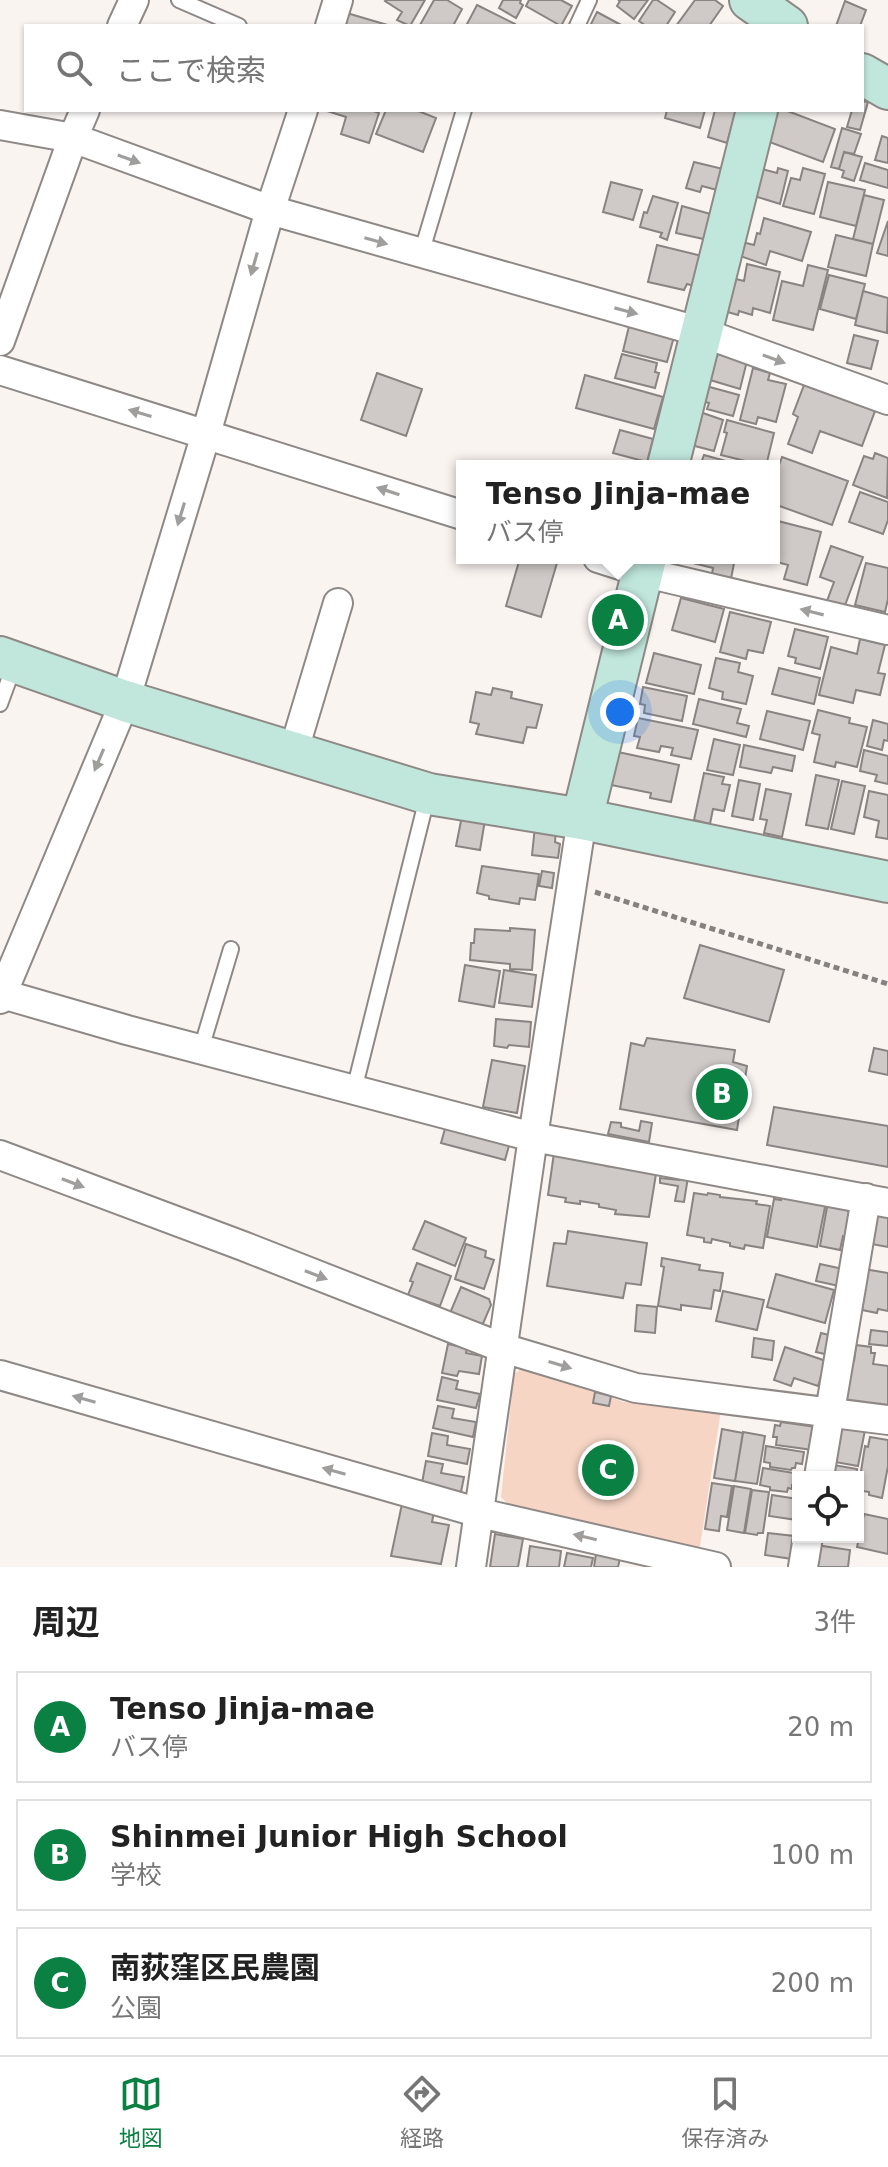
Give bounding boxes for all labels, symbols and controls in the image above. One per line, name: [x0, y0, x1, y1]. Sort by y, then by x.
search box: [24, 24, 864, 112]
icon: search: [52, 46, 96, 90]
text: ここで検索: [116, 53, 266, 88]
one-way arrow: [117, 153, 141, 166]
one-way arrow: [364, 235, 388, 248]
one-way arrow: [247, 253, 260, 277]
one-way arrow: [615, 305, 639, 318]
one-way arrow: [762, 353, 786, 365]
one-way arrow: [127, 406, 151, 419]
popup: [456, 460, 780, 564]
text: Tenso Jinja-mae: [486, 476, 750, 511]
one-way arrow: [375, 485, 399, 497]
one-way arrow: [174, 502, 187, 526]
text: バス停: [486, 517, 564, 547]
pin: A: [592, 590, 644, 650]
one-way arrow: [800, 605, 825, 618]
your location: [600, 692, 640, 732]
one-way arrow: [93, 749, 106, 772]
pin: B: [696, 1064, 748, 1124]
one-way arrow: [61, 1177, 85, 1190]
one-way arrow: [304, 1269, 328, 1282]
one-way arrow: [548, 1359, 572, 1372]
one-way arrow: [71, 1392, 95, 1405]
pin: C: [582, 1440, 634, 1500]
one-way arrow: [321, 1464, 345, 1477]
map controls: [792, 1471, 864, 1543]
button: locate: [792, 1471, 864, 1543]
one-way arrow: [572, 1531, 597, 1543]
text: 周辺: [32, 1602, 100, 1642]
text: 3件: [813, 1607, 856, 1637]
text: Tenso Jinja-mae: [110, 1691, 375, 1726]
text: A: [50, 1712, 70, 1742]
text: 20 m: [787, 1712, 854, 1742]
text: バス停: [110, 1732, 188, 1762]
text: Shinmei Junior High School: [110, 1819, 568, 1854]
text: B: [50, 1840, 70, 1870]
text: 100 m: [771, 1840, 854, 1870]
text: 学校: [110, 1860, 162, 1890]
text: 南荻窪区民農園: [110, 1950, 320, 1985]
text: C: [50, 1968, 70, 1998]
text: 200 m: [771, 1968, 854, 1998]
text: 公園: [110, 1993, 162, 2023]
tab: 地図: [119, 2072, 163, 2152]
tab: 経路: [400, 2072, 444, 2152]
tab: 保存済み: [681, 2072, 769, 2152]

